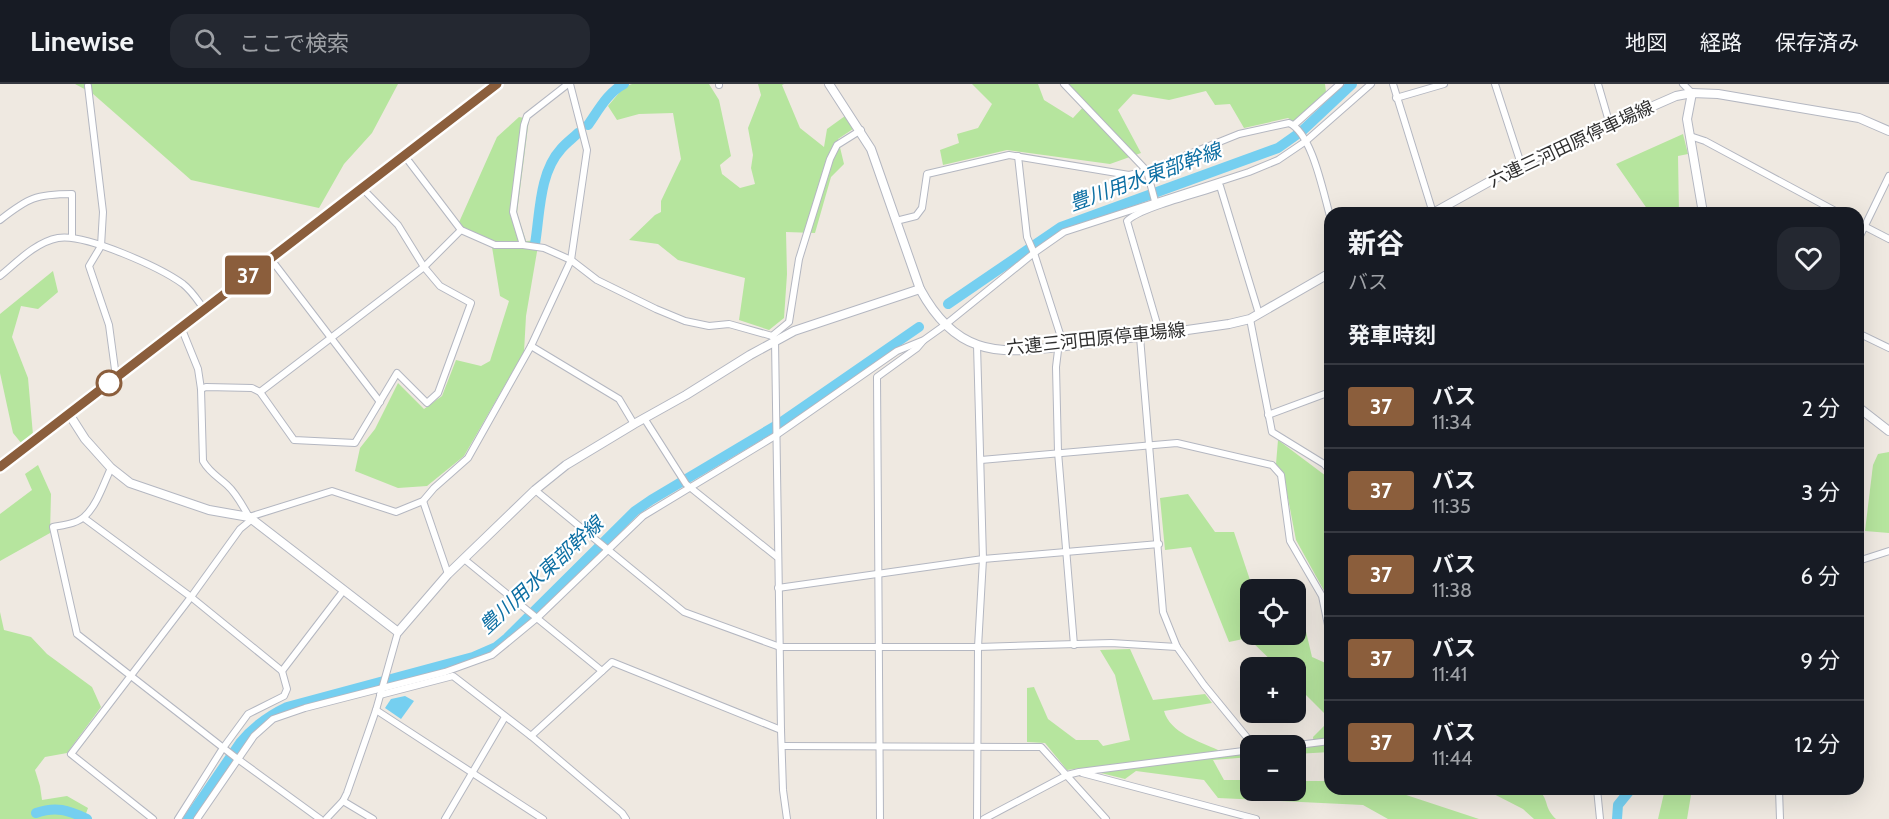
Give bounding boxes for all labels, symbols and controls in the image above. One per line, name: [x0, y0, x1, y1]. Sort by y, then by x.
search box: [170, 14, 590, 68]
text: Linewise: [30, 24, 134, 58]
icon: search: [191, 25, 224, 58]
text: ここで検索: [239, 30, 349, 57]
text: 地図: [1625, 30, 1667, 55]
text: 経路: [1700, 30, 1742, 55]
text: 保存済み: [1775, 30, 1859, 55]
street label: 六連三河田原停車場線: [1485, 96, 1657, 192]
water label: 豊川用水東部幹線: [1066, 137, 1227, 216]
text: 新谷: [1348, 226, 1404, 260]
button: heart: [1777, 227, 1840, 290]
line badge: 37: [221, 256, 275, 294]
text: 37: [237, 263, 259, 288]
text: バス: [1348, 270, 1388, 294]
street label: 六連三河田原停車場線: [1005, 319, 1187, 359]
text: 発車時刻: [1348, 322, 1436, 349]
unlabelled marker: [96, 370, 122, 396]
text: バス: [1432, 383, 1476, 410]
text: 37: [1370, 394, 1392, 419]
text: 2 分: [1802, 395, 1840, 422]
text: 11:34: [1432, 410, 1472, 434]
text: バス: [1432, 467, 1476, 494]
text: 37: [1370, 478, 1392, 503]
text: 3 分: [1801, 479, 1840, 506]
text: 11:35: [1432, 494, 1471, 518]
water label: 豊川用水東部幹線: [474, 510, 610, 638]
text: バス: [1432, 551, 1476, 578]
text: 37: [1370, 562, 1392, 587]
text: 6 分: [1801, 563, 1840, 590]
text: 11:38: [1432, 578, 1472, 602]
map controls: [1240, 579, 1306, 801]
button: locate: [1240, 579, 1306, 645]
text: バス: [1432, 635, 1476, 662]
text: 37: [1370, 646, 1392, 671]
text: 9 分: [1801, 647, 1840, 674]
button: +: [1240, 657, 1306, 723]
text: 11:41: [1432, 662, 1467, 686]
text: バス: [1432, 719, 1476, 746]
text: 37: [1370, 730, 1392, 755]
text: 12 分: [1794, 731, 1840, 758]
button: −: [1240, 735, 1306, 801]
text: 11:44: [1432, 746, 1472, 770]

